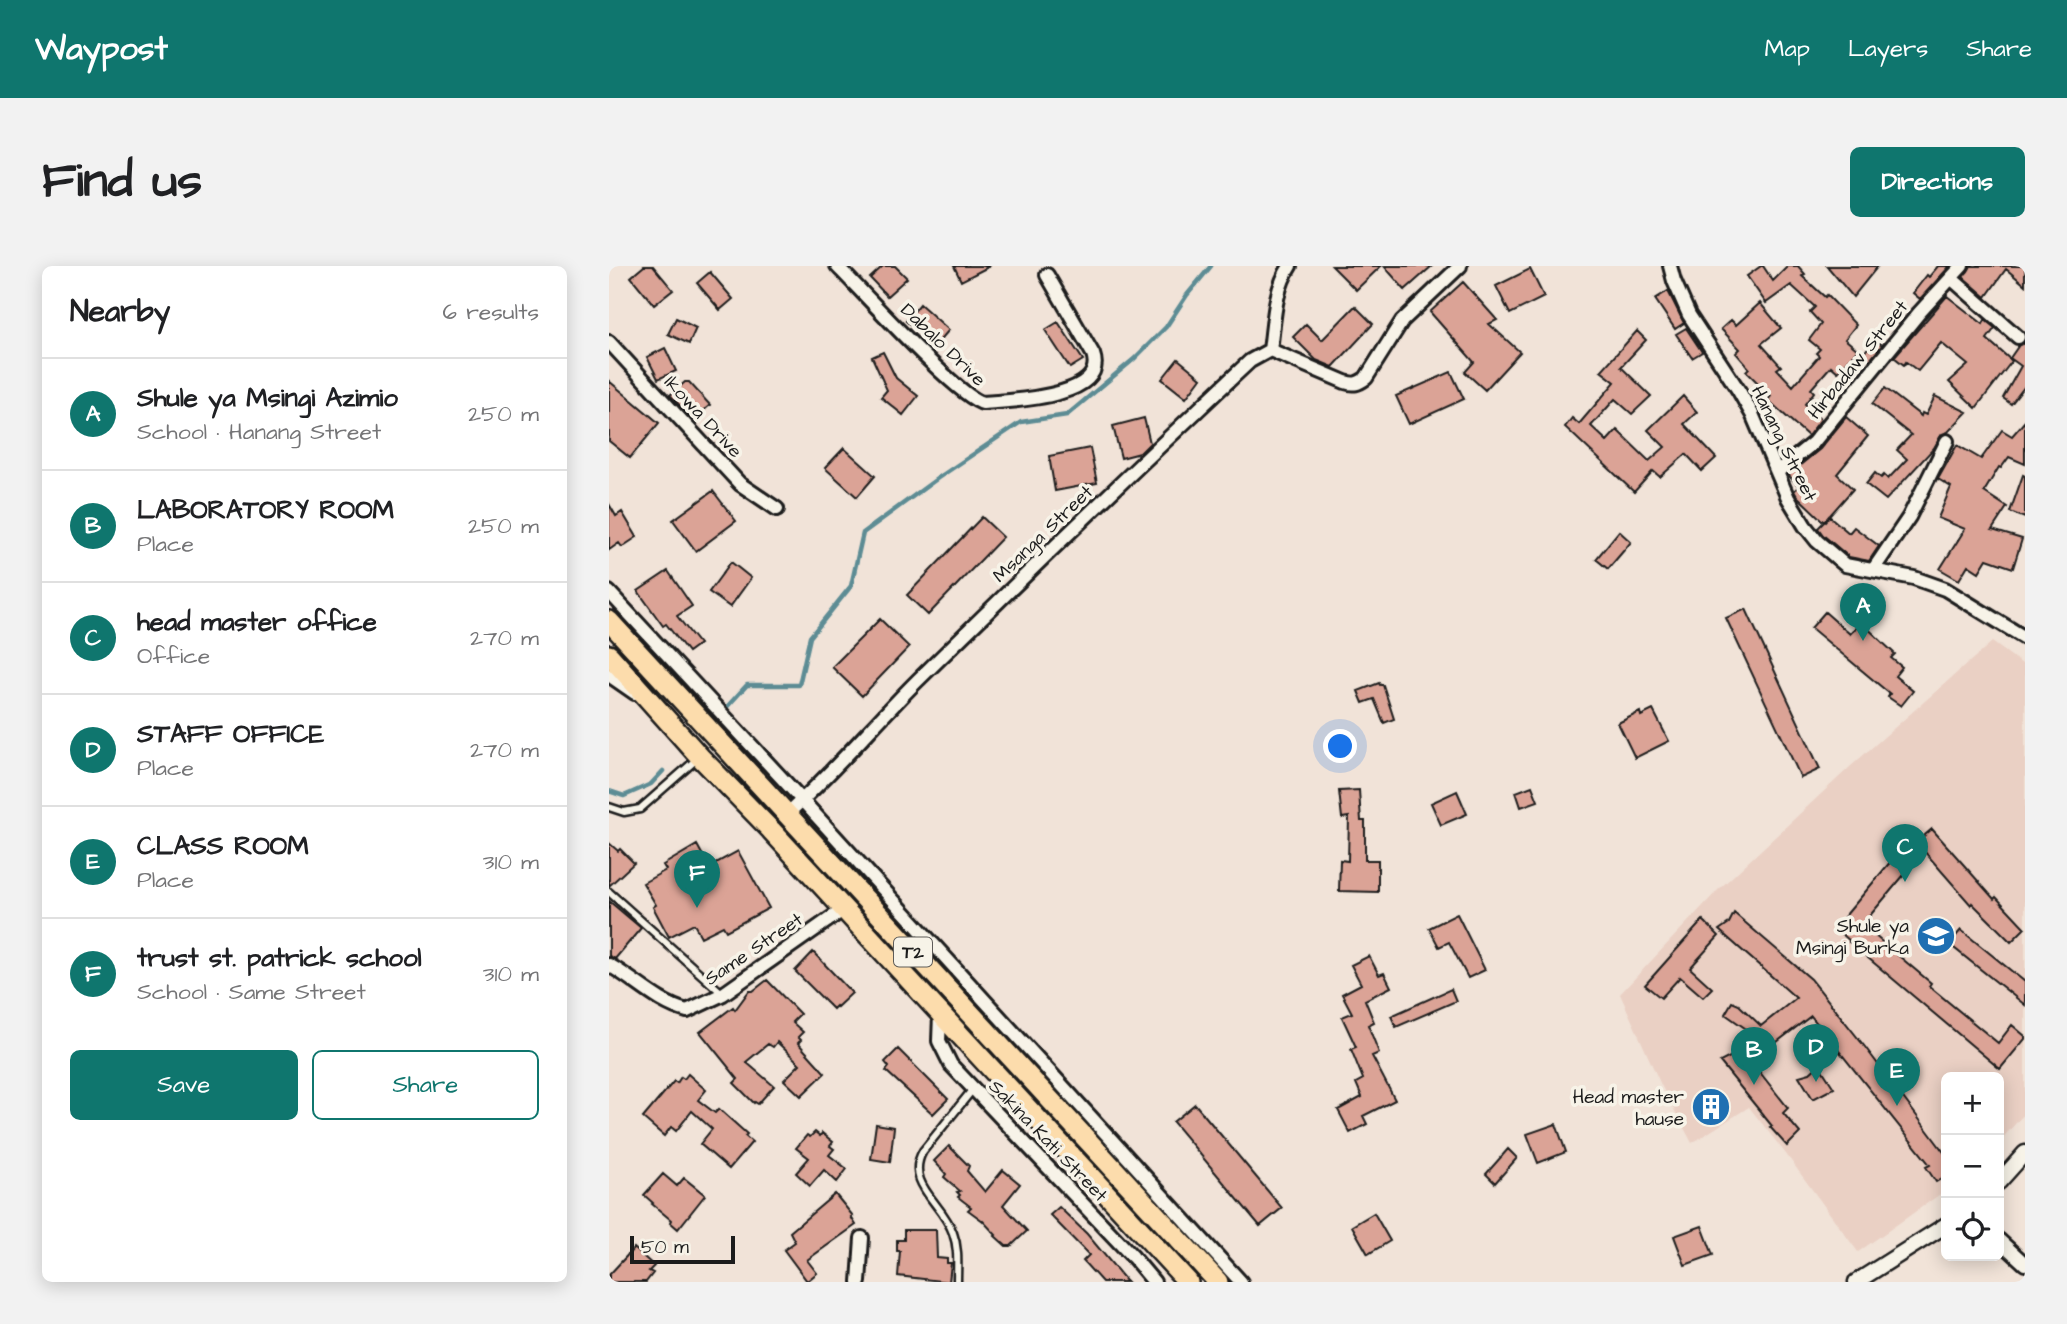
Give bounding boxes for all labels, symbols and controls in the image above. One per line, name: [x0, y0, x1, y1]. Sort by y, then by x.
text: Waypost: [35, 26, 168, 72]
text: Map: [1765, 32, 1810, 66]
text: Layers: [1848, 32, 1928, 66]
text: Share: [1966, 32, 2032, 66]
button: Directions: [1850, 147, 2025, 217]
text: Find us: [42, 148, 202, 216]
text: Nearby: [70, 291, 170, 333]
street label: Hirbadaw Street: [1802, 294, 1915, 425]
text: 6 results: [443, 296, 539, 328]
street label: Dabalo Drive: [894, 297, 992, 393]
street label: Ikowa Drive: [658, 370, 748, 464]
text: Shule ya Msingi Azimio: [137, 380, 398, 416]
street label: Hanang Street: [1743, 381, 1824, 507]
text: A: [86, 398, 100, 430]
text: 250 m: [468, 398, 539, 430]
text: School · Hanang Street: [137, 416, 381, 448]
street label: Msanga Street: [987, 479, 1100, 590]
text: LABORATORY ROOM: [137, 492, 394, 528]
text: B: [85, 510, 101, 542]
text: 250 m: [468, 510, 539, 542]
text: Place: [137, 528, 194, 560]
pin: A: [1840, 583, 1886, 641]
text: head master office: [137, 604, 377, 640]
text: C: [85, 622, 101, 654]
text: 270 m: [470, 622, 539, 654]
text: Office: [137, 640, 210, 672]
text: STAFF OFFICE: [137, 716, 324, 752]
your location: [1323, 729, 1357, 763]
text: D: [86, 734, 100, 766]
text: 270 m: [470, 734, 539, 766]
text: Place: [137, 752, 194, 784]
pin: C: [1882, 824, 1928, 882]
text: CLASS ROOM: [137, 828, 309, 864]
text: E: [86, 846, 100, 878]
text: 310 m: [483, 846, 539, 878]
pin: F: [674, 850, 720, 908]
text: Place: [137, 864, 194, 896]
street label: Same Street: [699, 906, 809, 992]
place label: Shule ya Msingi Burka: [1796, 913, 1909, 963]
school or university icon: Shule ya Msingi Burka: [1915, 915, 1957, 957]
road number: T2: [894, 938, 932, 966]
text: trust st. patrick school: [137, 940, 422, 976]
text: F: [85, 958, 101, 990]
text: 310 m: [483, 958, 539, 990]
text: School · Same Street: [137, 976, 366, 1008]
pin: D: [1793, 1024, 1839, 1082]
pin: B: [1731, 1027, 1777, 1085]
pin: E: [1874, 1048, 1920, 1106]
button: Save: [70, 1050, 298, 1120]
button: Share: [312, 1050, 539, 1120]
map controls: [1941, 1072, 2004, 1261]
button: +: [1941, 1072, 2004, 1135]
street label: Sakina Kati Street: [982, 1074, 1114, 1209]
place label: Head master hause: [1573, 1084, 1685, 1133]
building icon: Head master hause: [1690, 1086, 1732, 1128]
button: −: [1941, 1135, 2004, 1198]
button: locate: [1941, 1198, 2004, 1261]
scale bar: [630, 1233, 735, 1265]
text: 50 m: [641, 1234, 689, 1261]

